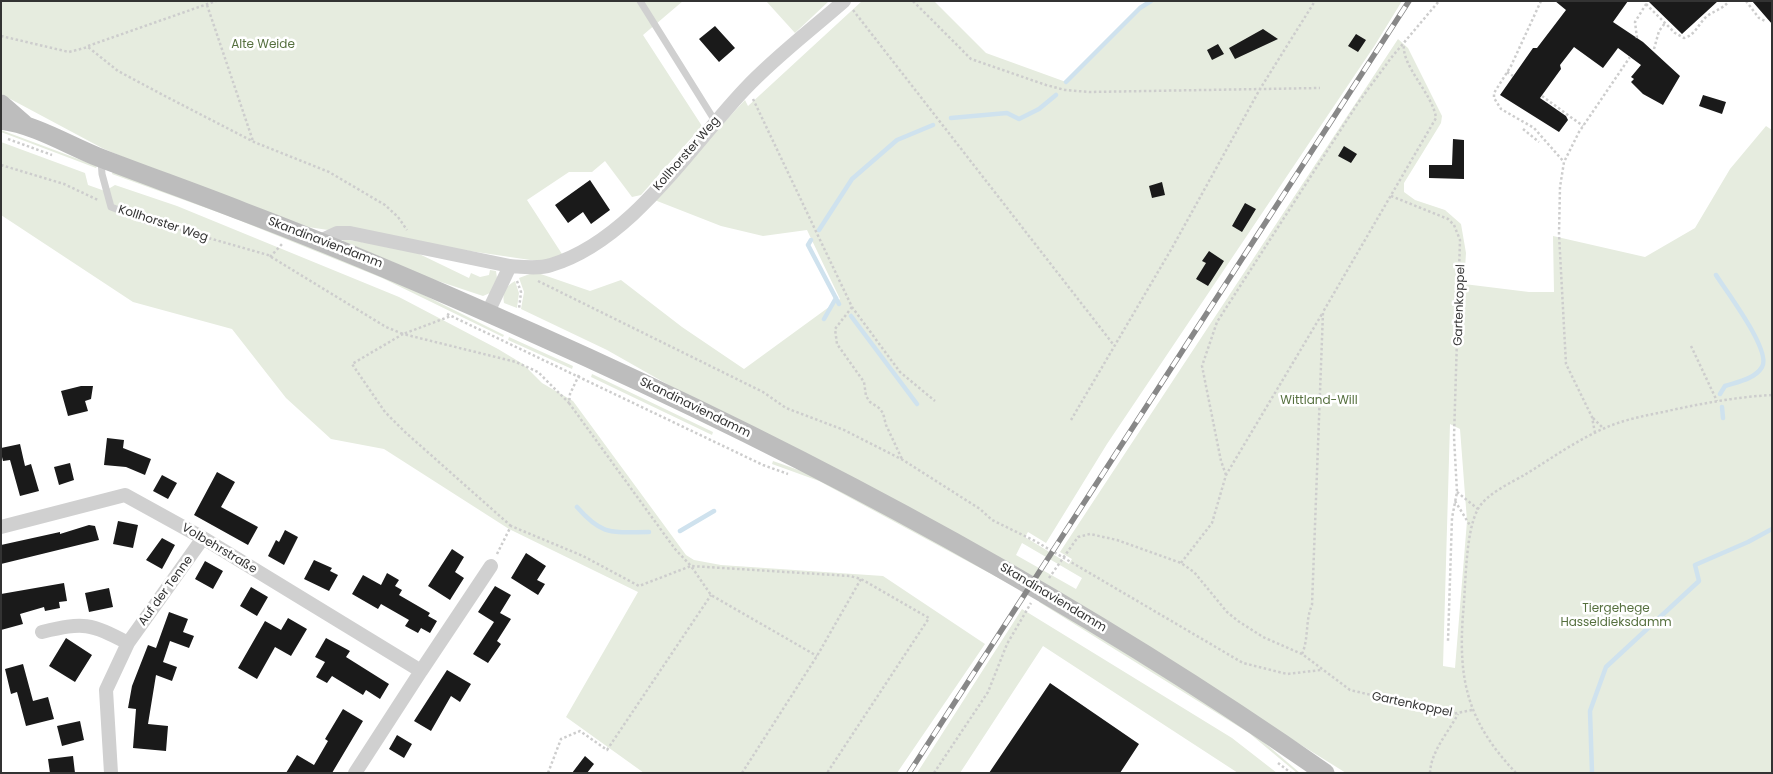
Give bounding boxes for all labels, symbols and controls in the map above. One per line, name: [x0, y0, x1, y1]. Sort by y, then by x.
park label: Alte Weide: [231, 38, 295, 52]
street label: Kollhorster Weg: [651, 114, 723, 194]
street label: Kollhorster Weg: [116, 203, 210, 245]
street label: Skandinaviendamm: [266, 214, 384, 272]
street label: Gartenkoppel: [1451, 264, 1469, 346]
street label: Skandinaviendamm: [637, 375, 753, 441]
park label: Wittland-Will: [1280, 394, 1358, 408]
street label: Volbehrstraße: [179, 521, 259, 577]
street label: Auf der Tenne: [136, 553, 196, 629]
street label: Skandinaviendamm: [997, 561, 1109, 635]
park label: Tiergehege Hasseldieksdamm: [1560, 602, 1672, 630]
street label: Gartenkoppel: [1370, 689, 1454, 721]

